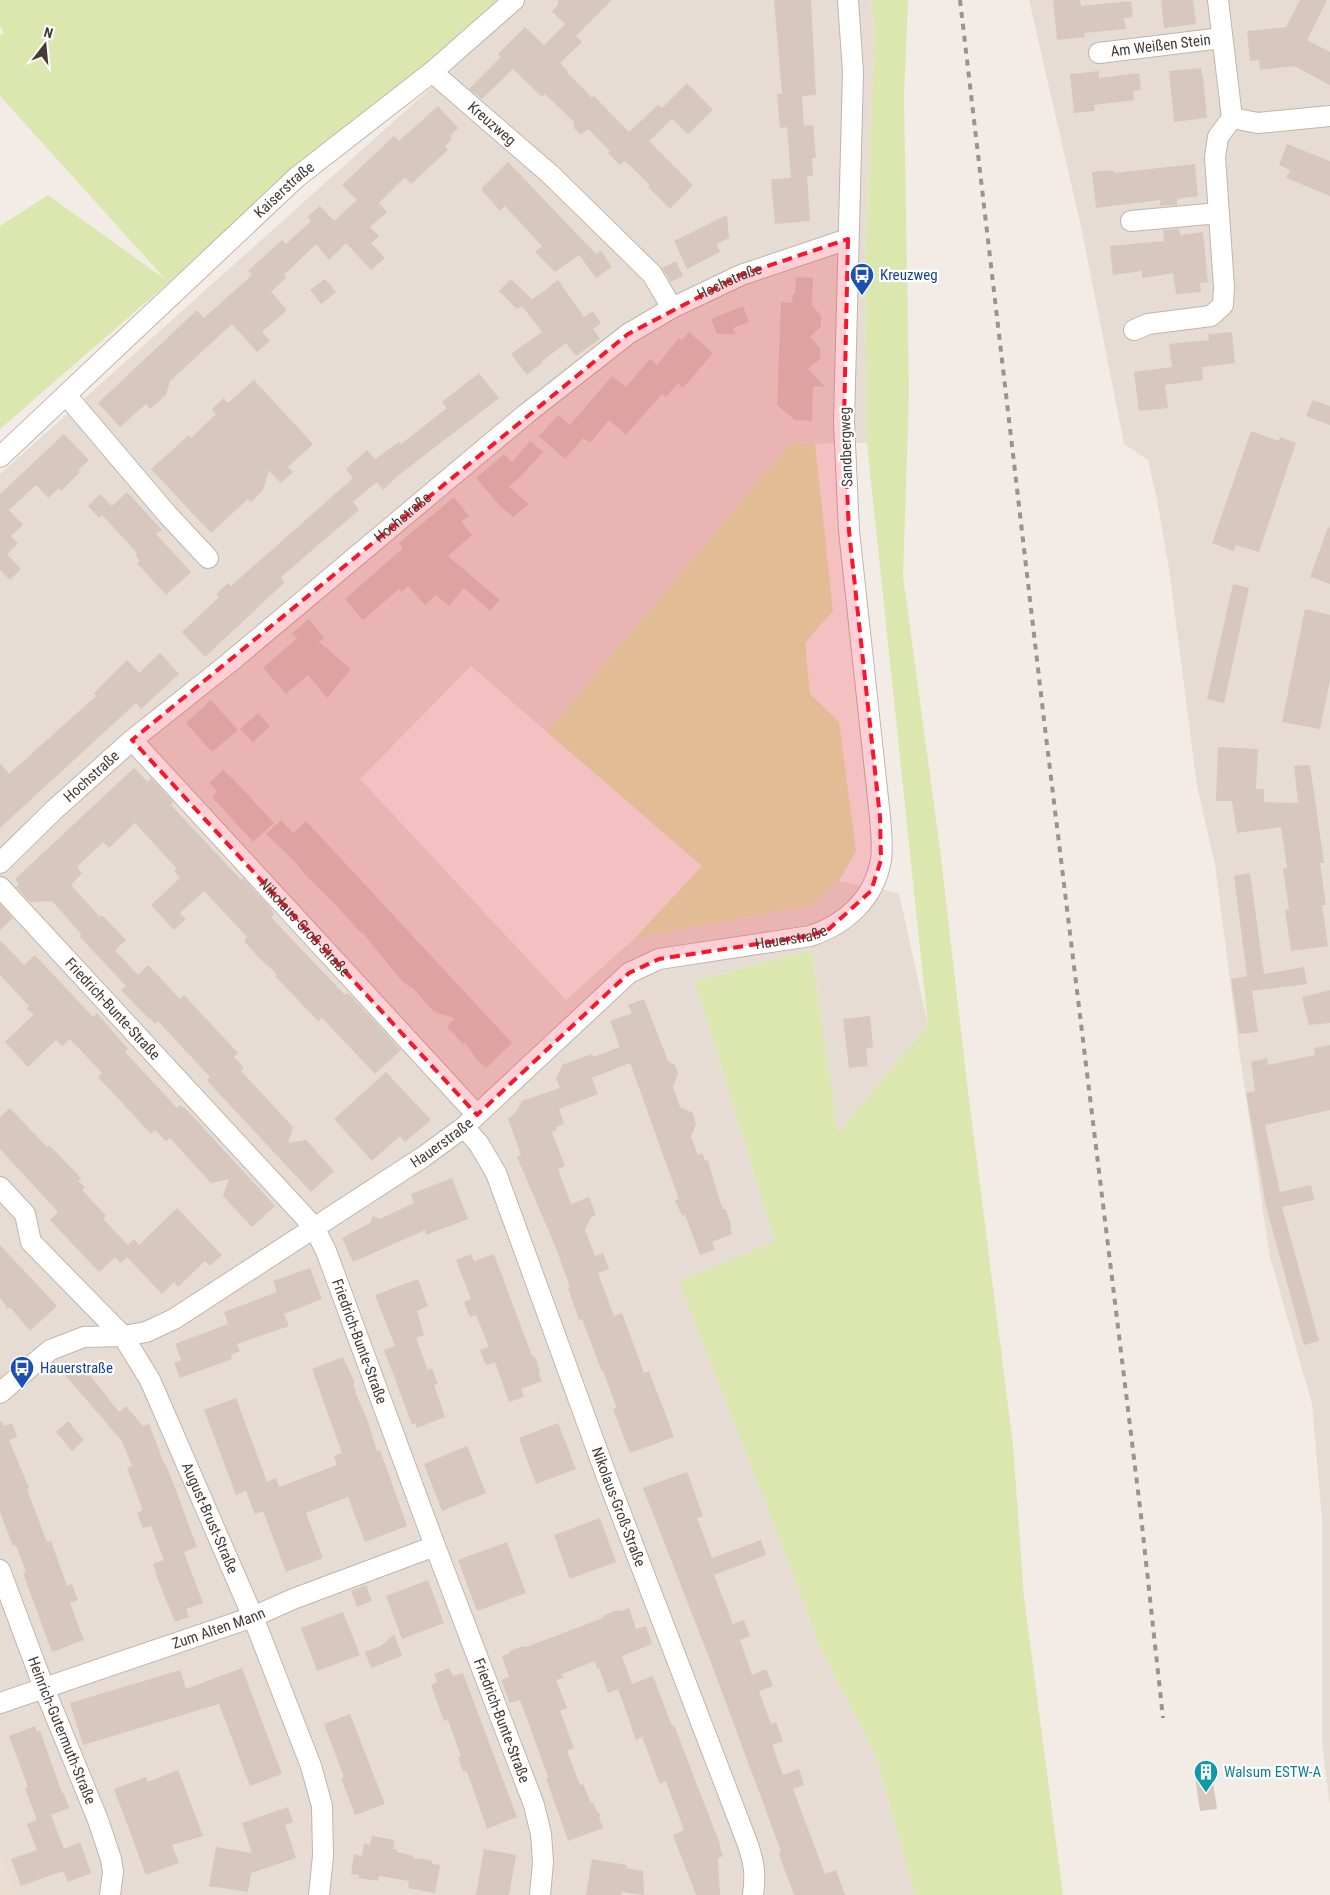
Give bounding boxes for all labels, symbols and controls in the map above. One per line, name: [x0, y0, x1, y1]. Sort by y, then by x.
north arrow: [20, 20, 70, 70]
text: N: [42, 24, 55, 41]
street label: Am Weißen Stein: [1109, 30, 1212, 61]
street label: Kreuzweg: [464, 98, 519, 149]
street label: Kaiserstraße: [250, 158, 318, 222]
street label: Hochstraße: [694, 260, 764, 304]
bus stop icon: Kreuzweg: [849, 262, 875, 296]
place label: Kreuzweg: [880, 266, 938, 284]
street label: Sandbergweg: [836, 407, 856, 487]
street label: Hochstraße: [371, 488, 435, 546]
street label: Hochstraße: [60, 747, 123, 806]
street label: Nikolaus-Groß-Straße: [255, 875, 354, 980]
street label: Hauerstraße: [754, 921, 830, 953]
street label: Friedrich-Bunte-Straße: [61, 954, 164, 1064]
street label: Hauerstraße: [407, 1114, 477, 1172]
street label: Friedrich-Bunte-Straße: [328, 1276, 391, 1406]
bus stop icon: Hauerstraße: [9, 1355, 35, 1389]
place label: Hauerstraße: [40, 1359, 113, 1377]
street label: Nikolaus-Groß-Straße: [588, 1445, 649, 1569]
street label: August-Brust-Straße: [178, 1460, 242, 1576]
street label: Zum Alten Mann: [170, 1604, 268, 1653]
street label: Heinrich-Gutermuth-Straße: [24, 1654, 100, 1807]
street label: Friedrich-Bunte-Straße: [470, 1656, 534, 1785]
building icon: Walsum ESTW-A: [1193, 1759, 1219, 1793]
place label: Walsum ESTW-A: [1224, 1763, 1321, 1781]

